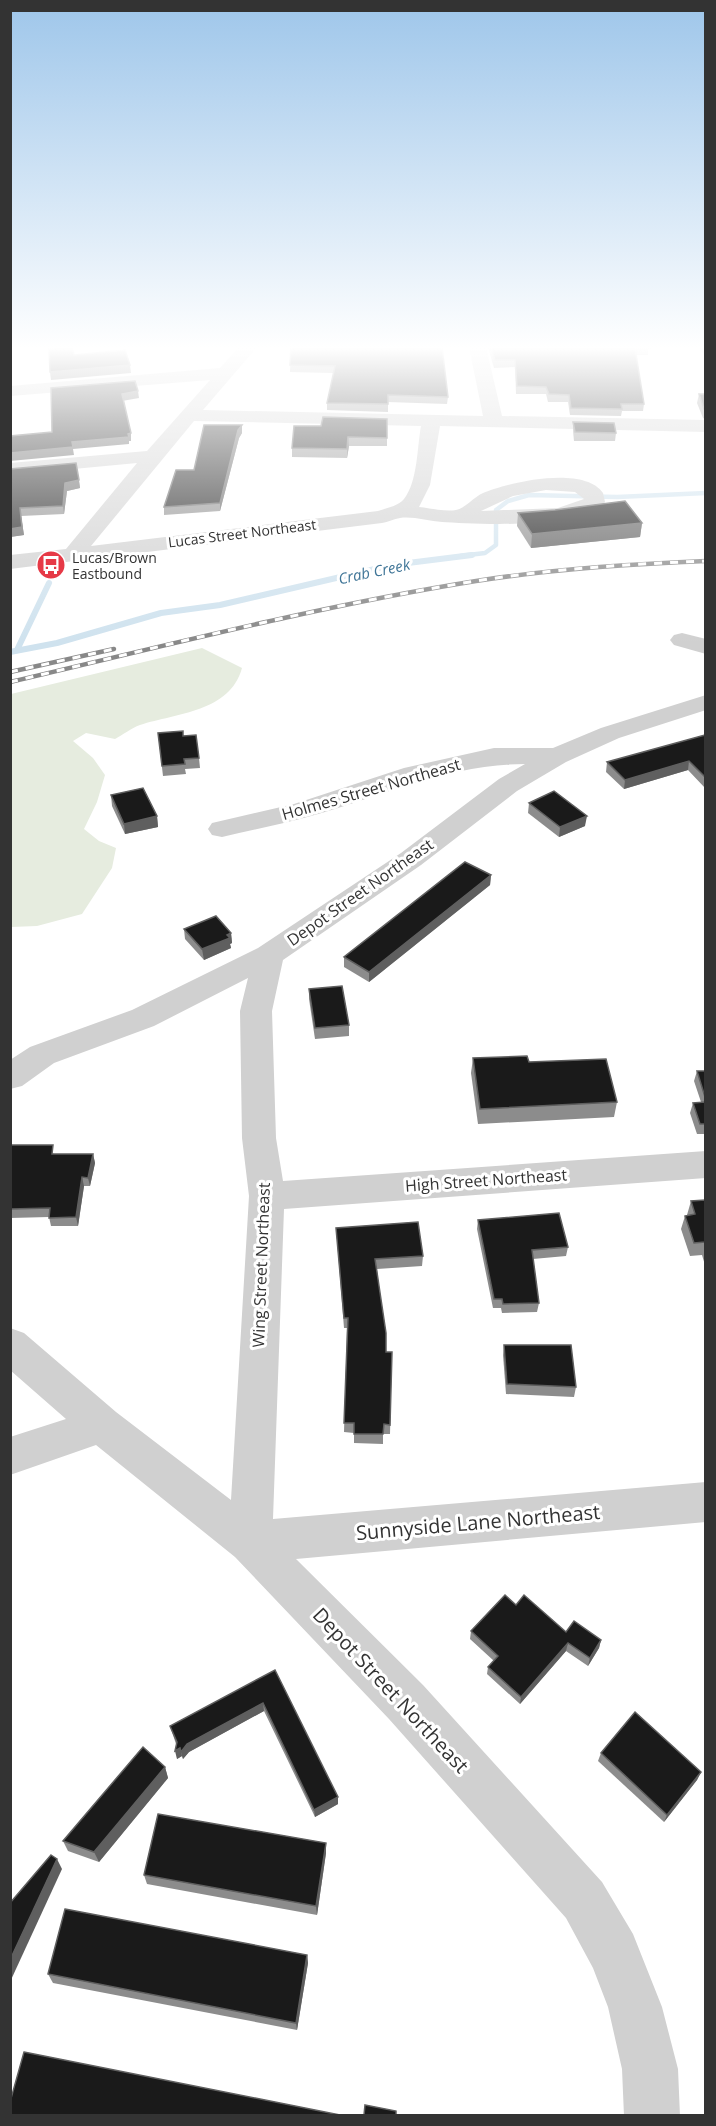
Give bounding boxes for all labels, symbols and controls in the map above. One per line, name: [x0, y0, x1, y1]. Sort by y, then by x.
street label: Lucas Street Northeast: [167, 514, 317, 552]
place label: Lucas/Brown Eastbound: [72, 548, 157, 583]
bus stop icon: Lucas/Brown Eastbound: [35, 549, 67, 581]
water label: Crab Creek: [336, 554, 412, 588]
street label: Holmes Street Northeast: [279, 753, 463, 825]
street label: Depot Street Northeast: [283, 833, 438, 951]
street label: High Street Northeast: [404, 1163, 568, 1197]
street label: Wing Street Northeast: [247, 1182, 275, 1348]
street label: Sunnyside Lane Northeast: [355, 1498, 601, 1546]
street label: Depot Street Northeast: [307, 1601, 475, 1779]

